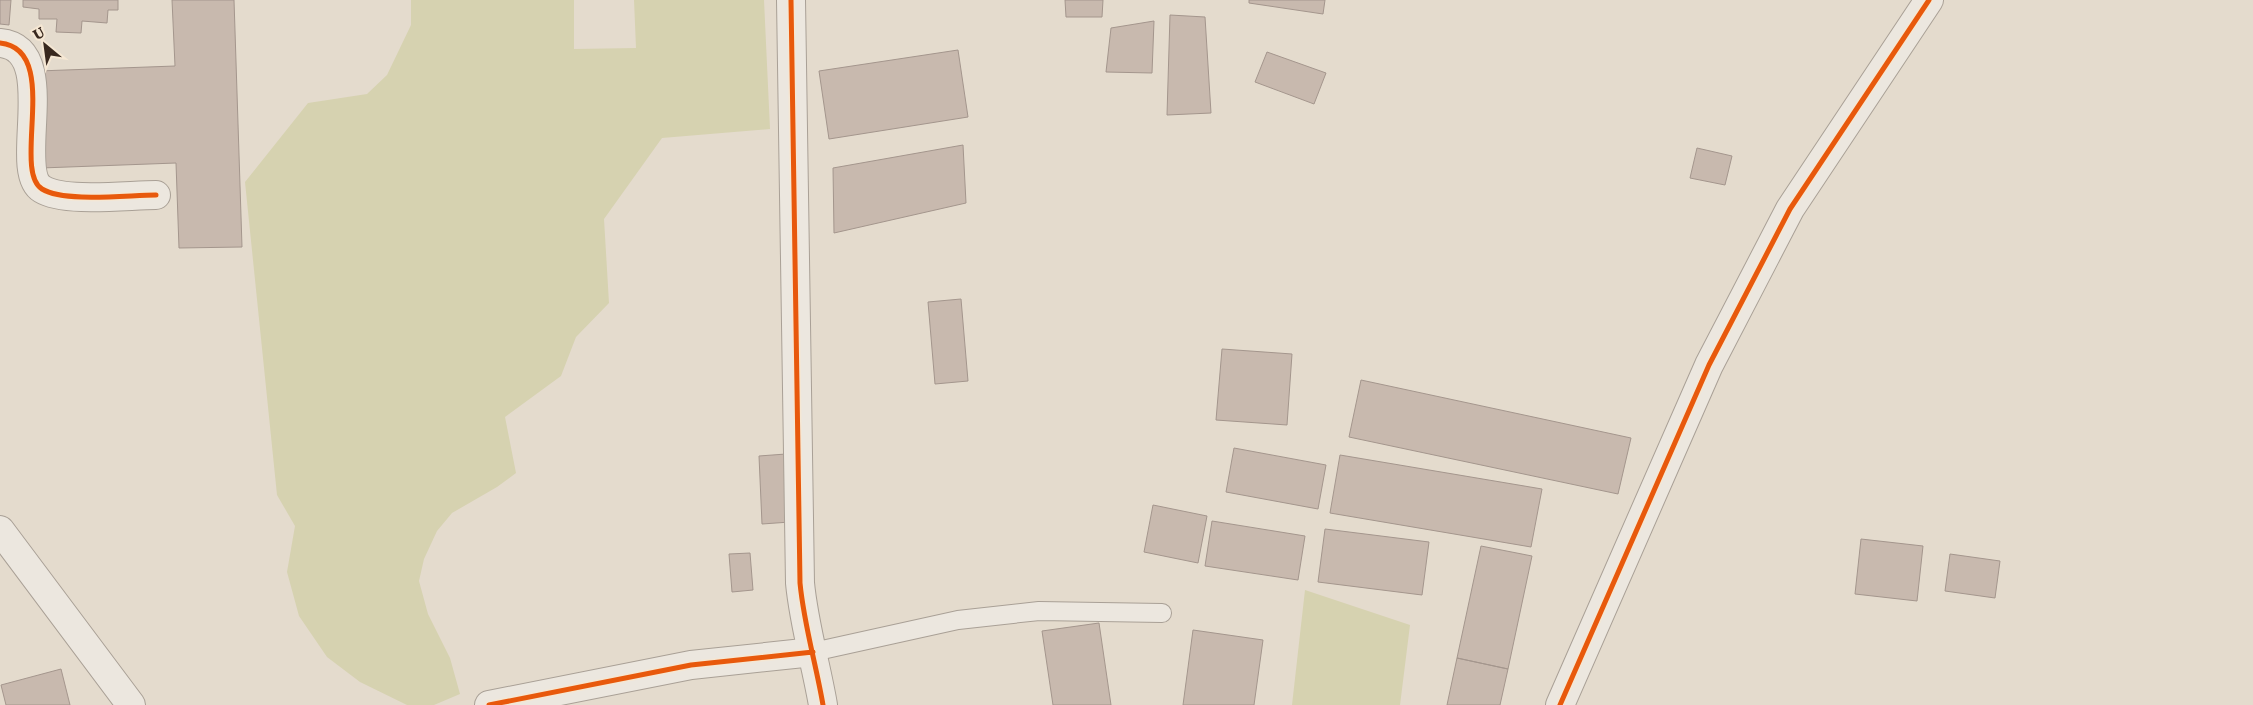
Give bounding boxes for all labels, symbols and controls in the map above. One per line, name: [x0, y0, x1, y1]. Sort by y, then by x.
north arrow: [20, 20, 70, 70]
text: U: [30, 24, 47, 43]

